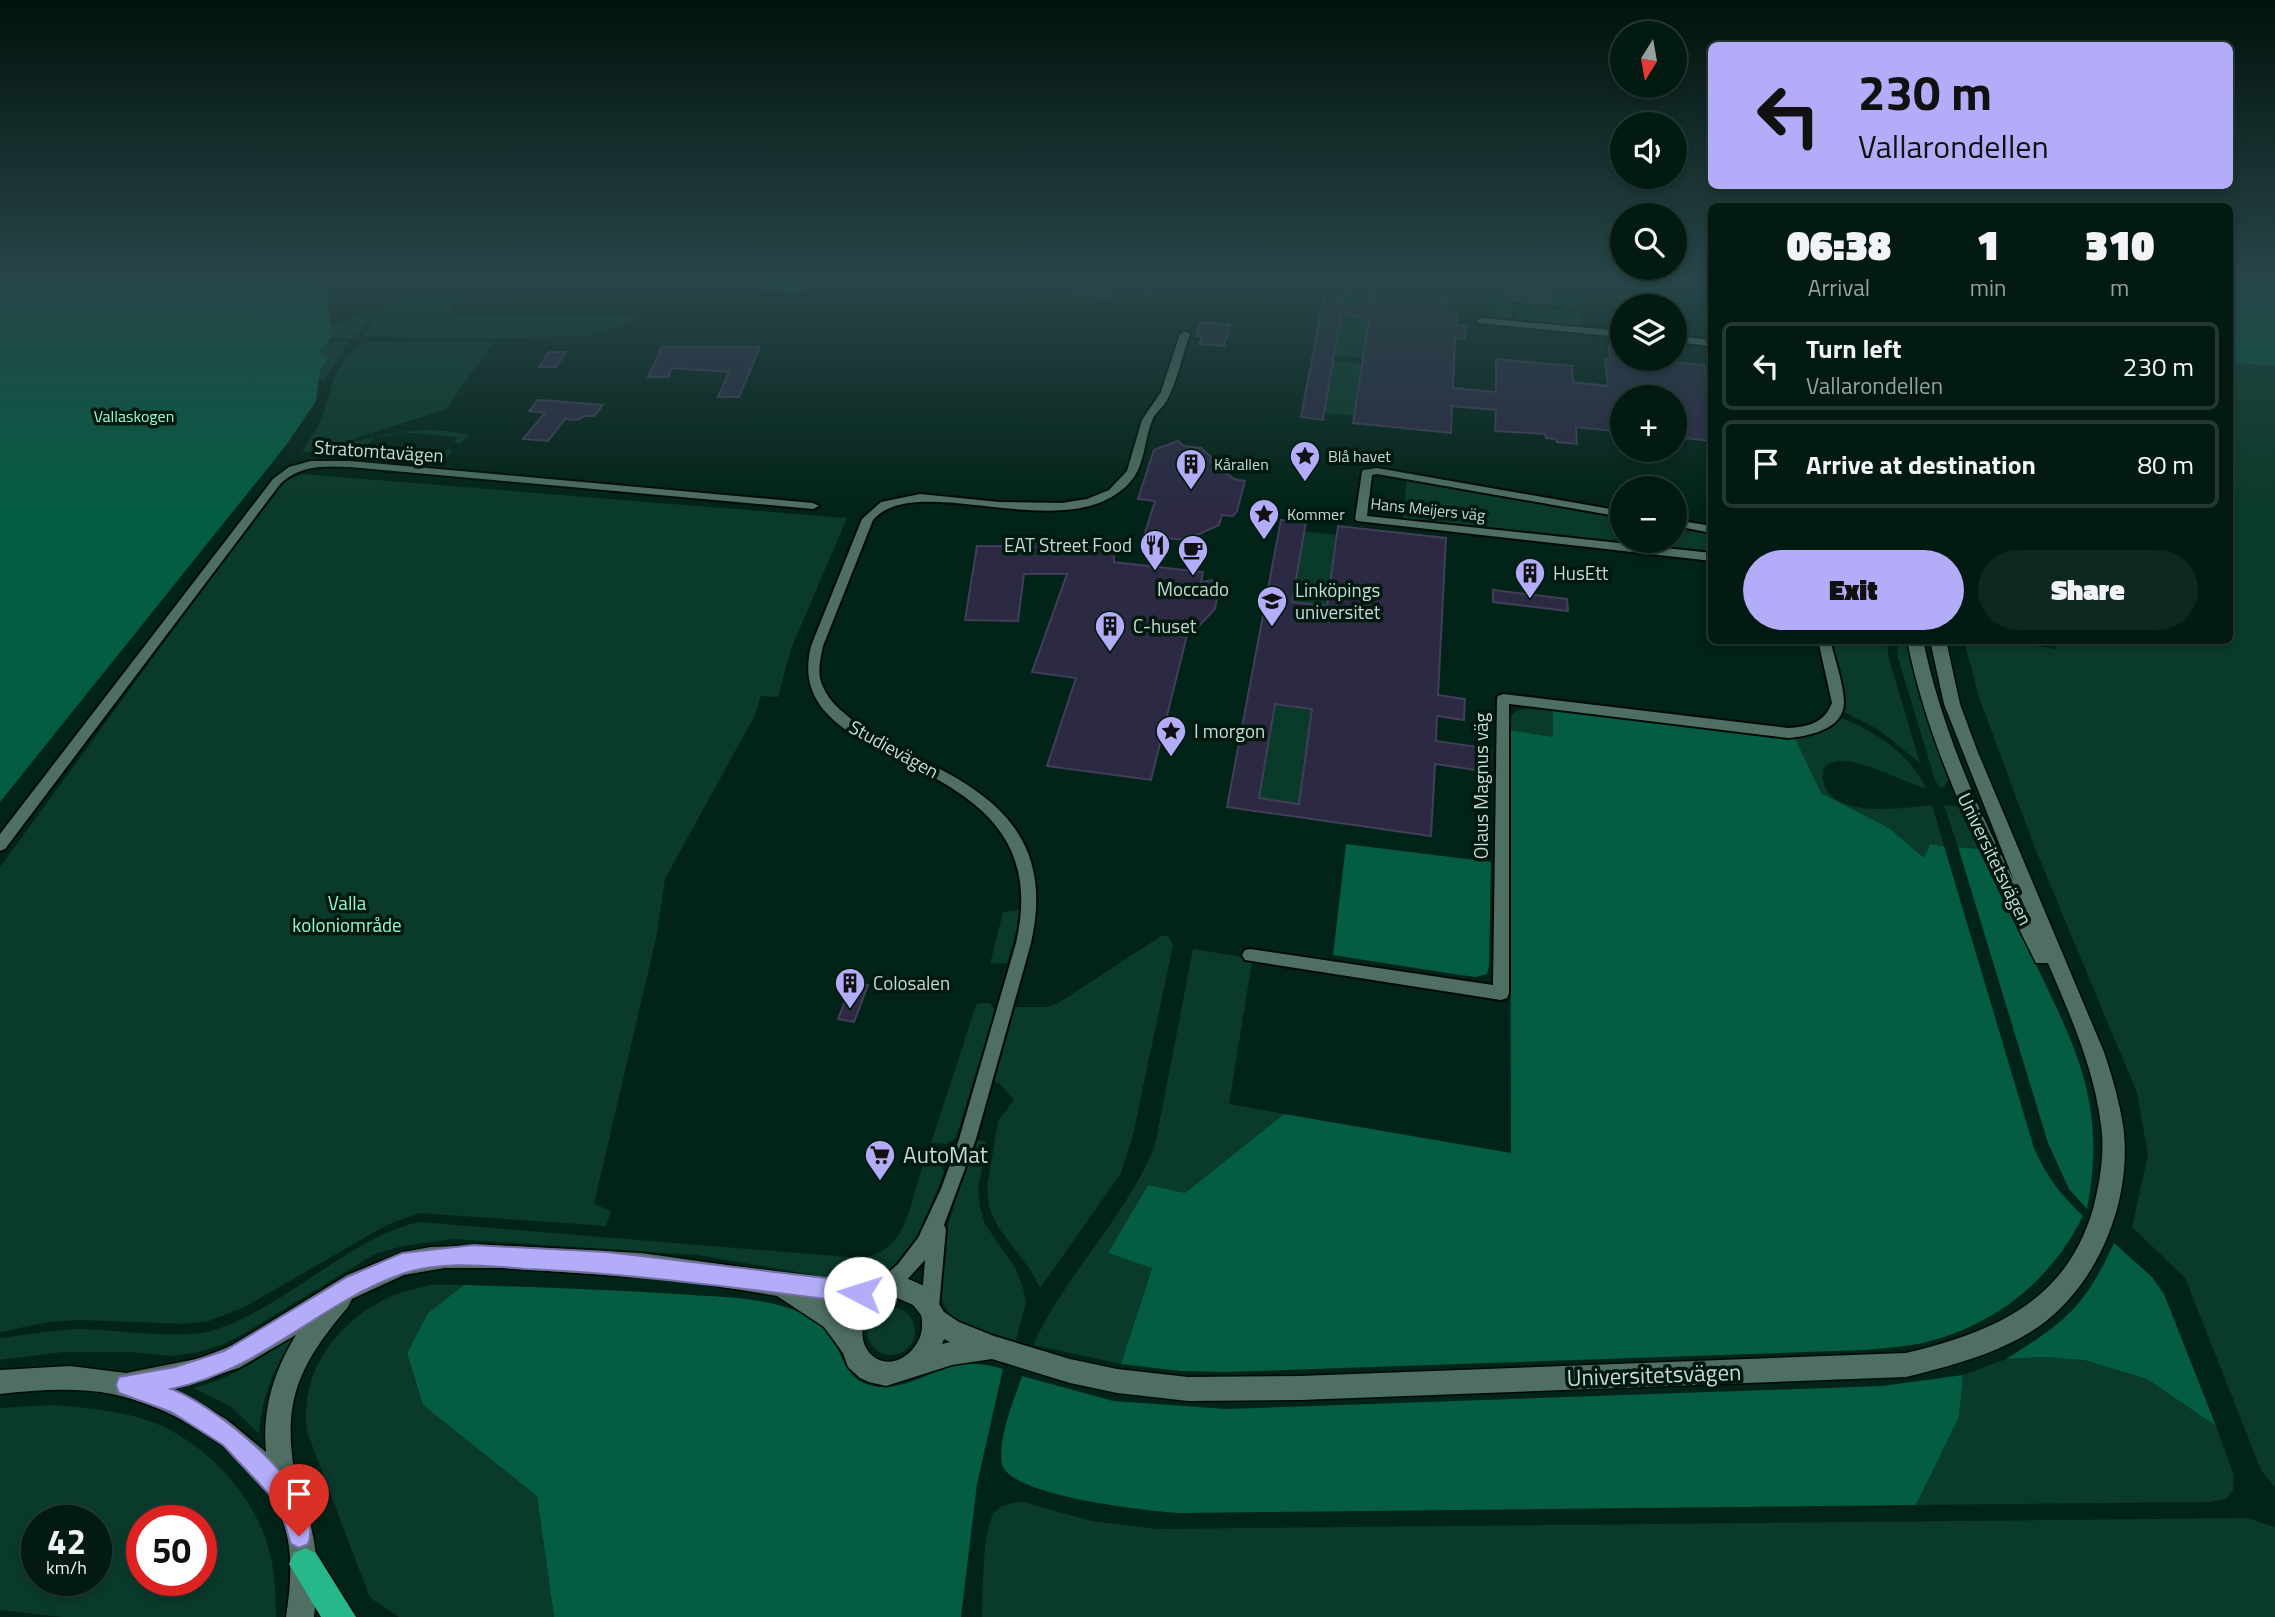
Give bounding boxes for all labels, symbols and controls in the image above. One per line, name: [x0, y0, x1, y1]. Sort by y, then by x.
north arrow: [1610, 21, 1687, 98]
map controls: [1610, 21, 1687, 553]
text: 230 m: [1858, 54, 1992, 129]
icon: left: [1743, 70, 1834, 161]
button: sound: [1610, 112, 1687, 189]
text: Vallarondellen: [1858, 122, 2049, 170]
button: search: [1610, 203, 1687, 280]
text: 06:38: [1787, 212, 1891, 276]
text: 1: [1977, 212, 2000, 276]
text: 310: [2085, 212, 2154, 276]
text: Arrival: [1808, 270, 1870, 305]
text: min: [1970, 270, 2006, 305]
text: m: [2110, 270, 2129, 305]
button: layers: [1610, 294, 1687, 371]
text: Turn left: [1806, 329, 1901, 368]
icon: left: [1747, 347, 1785, 385]
text: 230 m: [2123, 347, 2194, 386]
text: Vallarondellen: [1806, 368, 1943, 403]
button: +: [1610, 385, 1687, 462]
park label: Vallaskogen: [94, 404, 174, 428]
street label: Stratomtavägen: [313, 432, 445, 469]
place icon: Blå havet: [1288, 439, 1322, 483]
place label: Blå havet: [1328, 444, 1391, 468]
icon: arrive: [1747, 445, 1785, 483]
text: Arrive at destination: [1806, 445, 2036, 484]
text: 80 m: [2137, 445, 2194, 484]
building icon: Kårallen: [1174, 447, 1208, 491]
place label: Kårallen: [1214, 452, 1269, 476]
button: −: [1610, 476, 1687, 553]
street label: Hans Meijers väg: [1369, 491, 1487, 527]
place icon: Kommer: [1247, 497, 1281, 541]
place label: Kommer: [1287, 502, 1345, 526]
restaurant icon: EAT Street Food: [1138, 528, 1172, 572]
place label: EAT Street Food: [1004, 530, 1132, 559]
cafe icon: Moccado: [1176, 533, 1210, 577]
button: Exit: [1743, 550, 1964, 630]
button: Share: [1978, 550, 2198, 630]
building icon: HusEtt: [1513, 556, 1547, 600]
place label: HusEtt: [1553, 558, 1609, 587]
place label: Moccado: [1157, 574, 1229, 603]
place label: Linköpings universitet: [1295, 575, 1381, 626]
school or university icon: Linköpings universitet: [1255, 584, 1289, 628]
building icon: C-huset: [1093, 609, 1127, 653]
place label: C-huset: [1133, 611, 1197, 640]
street label: Studievägen: [844, 712, 944, 785]
street label: Olaus Magnus väg: [1466, 713, 1495, 859]
place icon: I morgon: [1154, 714, 1188, 758]
place label: I morgon: [1194, 716, 1265, 745]
street label: Universitetsvägen: [1951, 788, 2040, 930]
park label: Valla koloniområde: [292, 888, 402, 939]
building icon: Colosalen: [833, 966, 867, 1010]
place label: Colosalen: [873, 968, 950, 997]
place label: AutoMat: [903, 1137, 988, 1172]
supermarket icon: AutoMat: [863, 1138, 897, 1182]
position arrow: [823, 1256, 897, 1330]
street label: Universitetsvägen: [1566, 1354, 1742, 1395]
pin: [269, 1464, 329, 1536]
icon: arrive: [280, 1475, 318, 1513]
speed limit sign: 50: [126, 1505, 217, 1596]
text: 42: [47, 1514, 86, 1568]
text: km/h: [46, 1554, 87, 1581]

